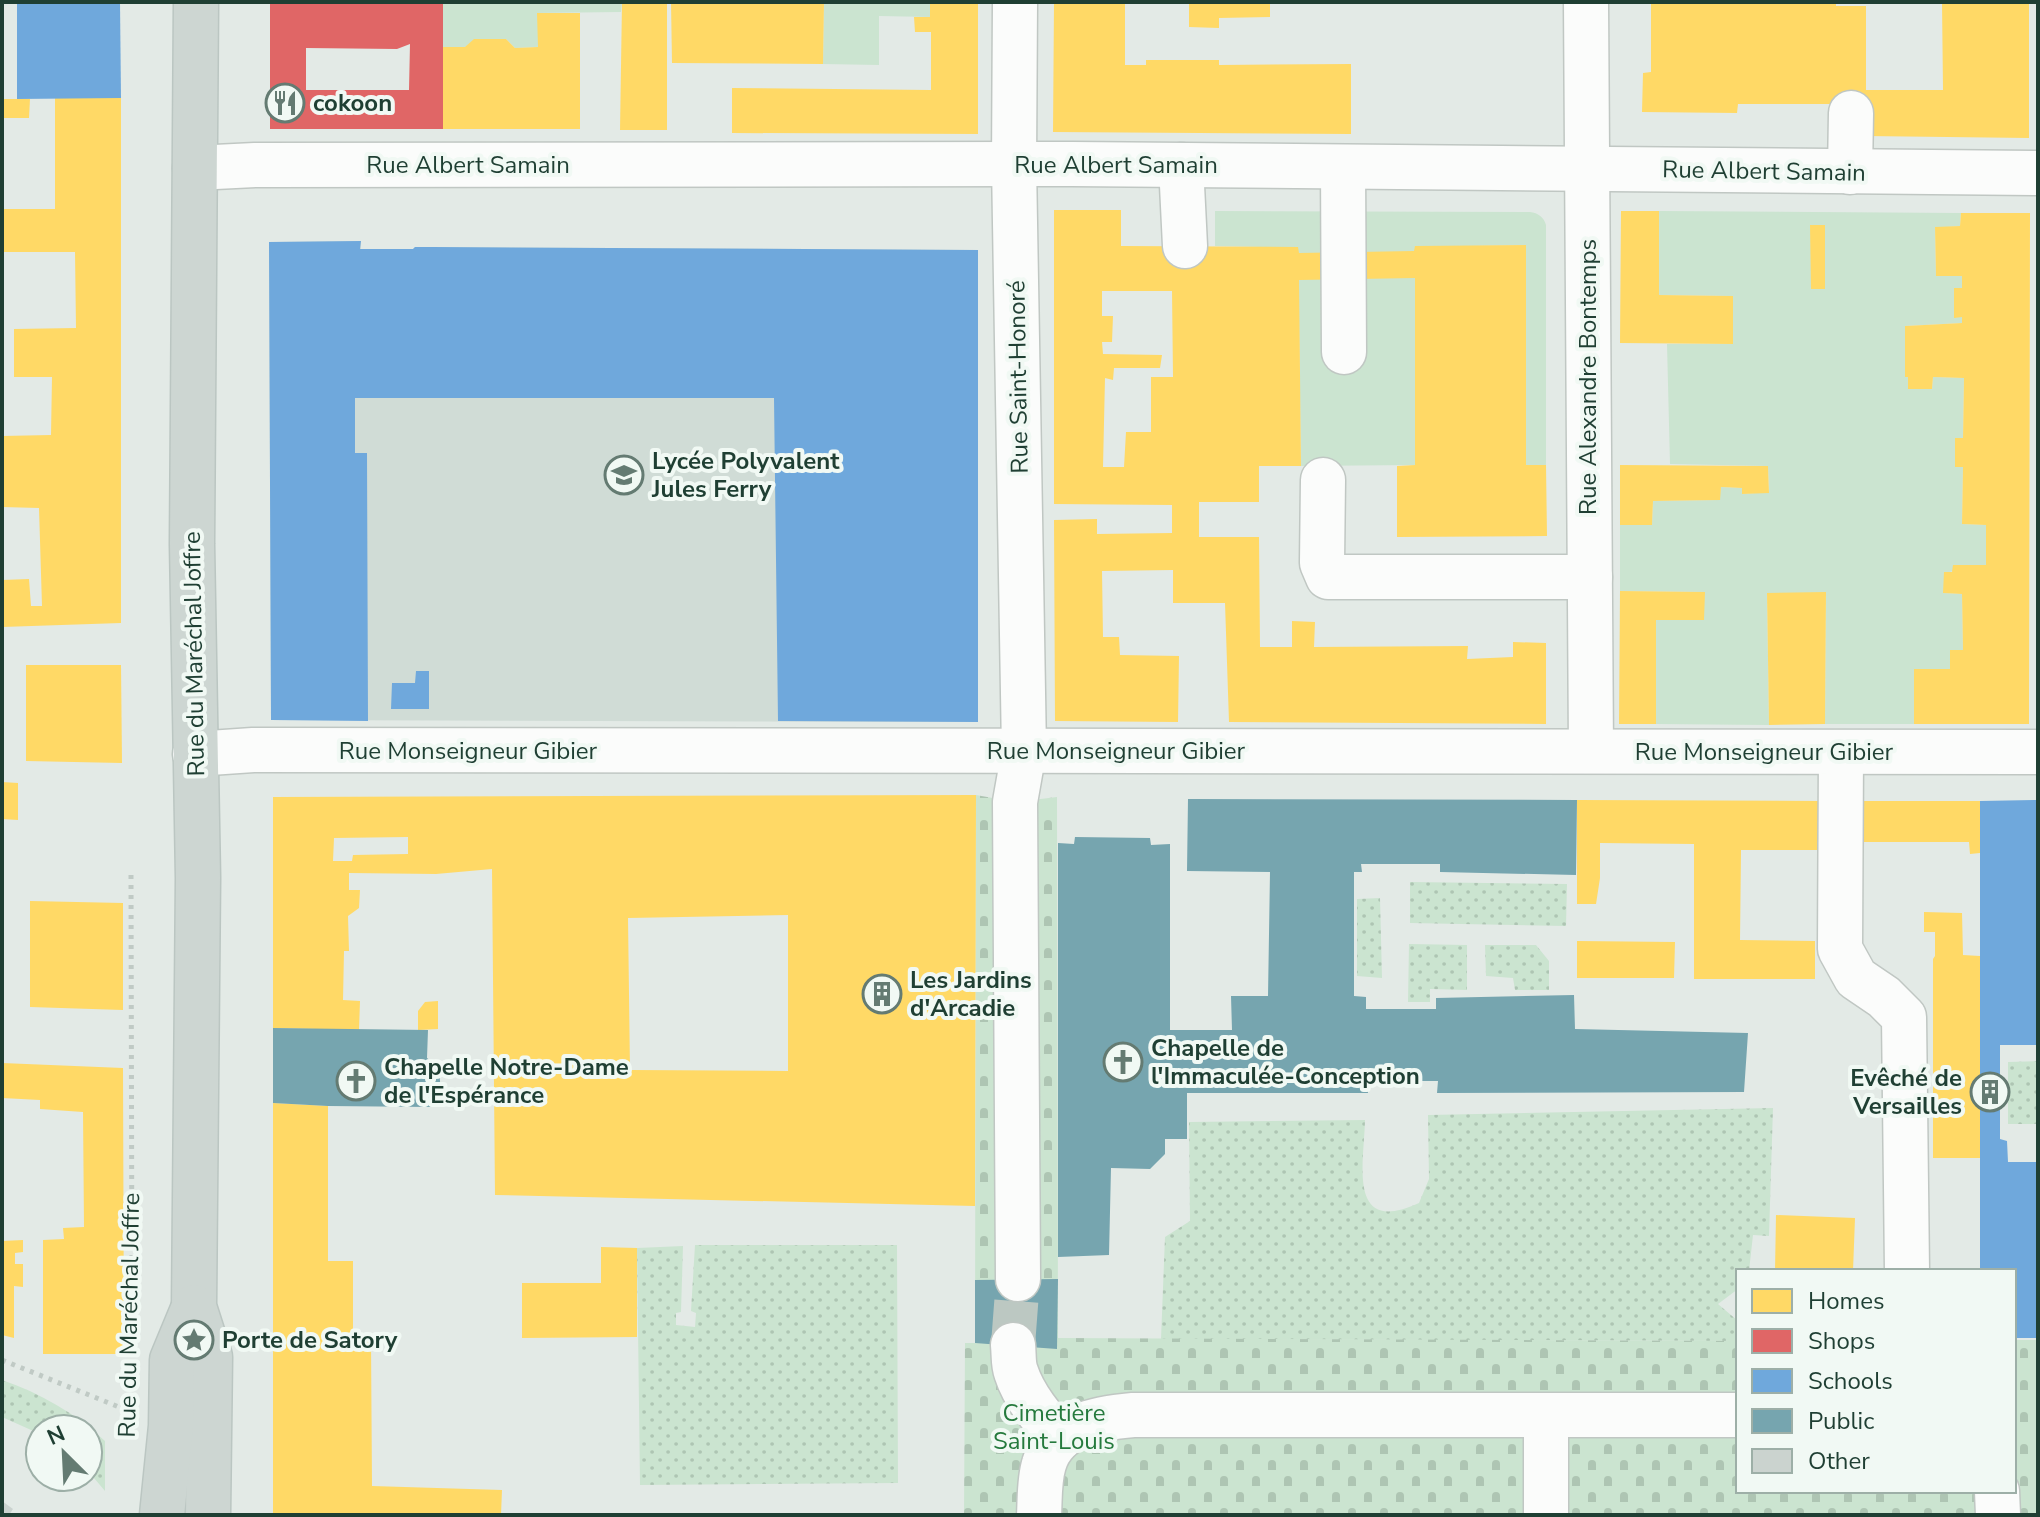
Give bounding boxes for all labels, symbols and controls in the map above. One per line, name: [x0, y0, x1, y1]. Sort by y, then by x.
restaurant icon: cokoon: [264, 82, 306, 124]
place label: cokoon: [313, 87, 392, 119]
street label: Rue Albert Samain: [366, 149, 570, 181]
street label: Rue Albert Samain: [1014, 149, 1218, 181]
street label: Rue Albert Samain: [1662, 153, 1866, 189]
street label: Rue Alexandre Bontemps: [1572, 239, 1604, 515]
street label: Rue Saint-Honoré: [1000, 280, 1036, 474]
place label: Lycée Polyvalent Jules Ferry: [651, 445, 840, 505]
school or university icon: Lycée Polyvalent Jules Ferry: [603, 454, 645, 496]
street label: Rue du Maréchal Joffre: [176, 531, 212, 777]
street label: Rue Monseigneur Gibier: [339, 735, 598, 767]
street label: Rue Monseigneur Gibier: [987, 735, 1246, 767]
street label: Rue Monseigneur Gibier: [1635, 736, 1894, 768]
place label: Les Jardins d'Arcadie: [910, 964, 1032, 1024]
building icon: Les Jardins d'Arcadie: [861, 973, 903, 1015]
place label: Chapelle de l'Immaculée-Conception: [1151, 1032, 1420, 1092]
church icon: Chapelle de l'Immaculée-Conception: [1102, 1041, 1144, 1083]
place label: Chapelle Notre-Dame de l'Espérance: [384, 1051, 629, 1111]
church icon: Chapelle Notre-Dame de l'Espérance: [335, 1060, 377, 1102]
place label: Evêché de Versailles: [1850, 1062, 1962, 1122]
building icon: Evêché de Versailles: [1969, 1071, 2011, 1113]
street label: Rue du Maréchal Joffre: [111, 1192, 147, 1438]
legend: [1736, 1269, 2016, 1493]
text: Homes: [1808, 1285, 1884, 1317]
place icon: Porte de Satory: [173, 1319, 215, 1361]
place label: Porte de Satory: [222, 1324, 398, 1356]
text: Shops: [1808, 1325, 1875, 1357]
text: Schools: [1808, 1365, 1893, 1397]
park label: Cimetière Saint-Louis: [993, 1397, 1115, 1457]
text: Public: [1808, 1405, 1874, 1437]
north arrow: [24, 1413, 104, 1493]
text: N: [43, 1419, 70, 1453]
text: Other: [1808, 1445, 1870, 1477]

